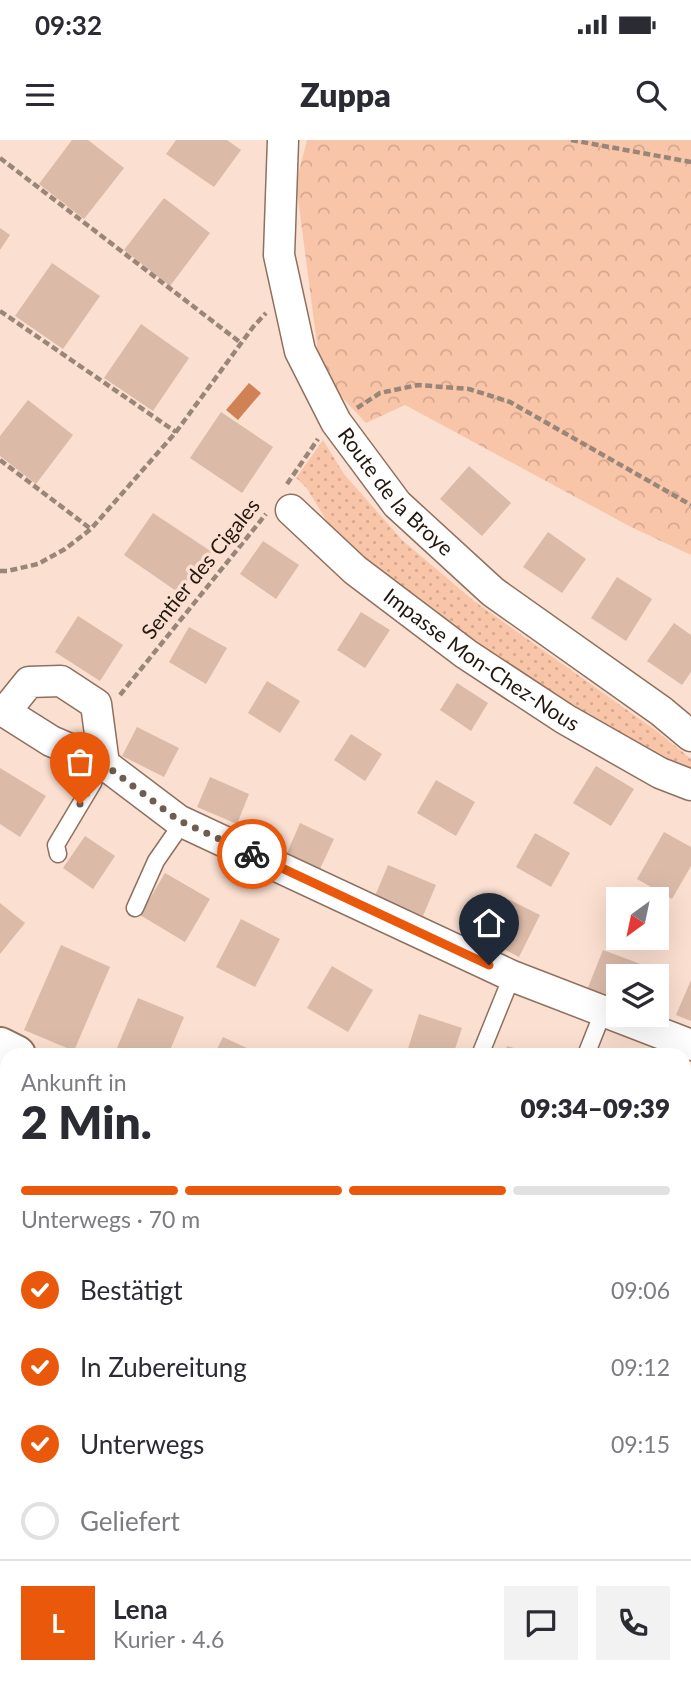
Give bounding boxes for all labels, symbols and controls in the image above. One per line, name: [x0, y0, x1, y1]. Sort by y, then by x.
text: 09:32: [35, 9, 102, 41]
text: Zuppa: [300, 75, 391, 114]
icon: menu: [21, 76, 59, 114]
icon: search: [632, 76, 670, 114]
street label: Route de la Broye: [333, 422, 459, 560]
street label: Sentier des Cigales: [136, 493, 264, 643]
street label: Impasse Mon-Chez-Nous: [379, 582, 584, 736]
pin: [50, 732, 110, 804]
icon: bag: [61, 743, 99, 781]
courier: [217, 819, 287, 889]
icon: bike: [233, 835, 271, 873]
north arrow: [606, 887, 668, 950]
map controls: [606, 887, 669, 1027]
pin: [459, 893, 519, 965]
icon: home: [470, 904, 508, 942]
button: layers: [606, 964, 669, 1027]
text: Ankunft in: [21, 1068, 127, 1096]
text: 09:34–09:39: [520, 1092, 670, 1124]
text: 2 Min.: [21, 1094, 152, 1149]
text: Unterwegs · 70 m: [21, 1205, 200, 1233]
icon: check: [21, 1271, 59, 1309]
text: Bestätigt: [80, 1274, 183, 1306]
text: 09:06: [611, 1276, 670, 1304]
icon: check: [21, 1348, 59, 1386]
text: In Zubereitung: [80, 1351, 247, 1383]
text: 09:12: [611, 1353, 670, 1381]
icon: check: [21, 1425, 59, 1463]
text: Unterwegs: [80, 1428, 204, 1460]
text: 09:15: [611, 1430, 670, 1458]
text: Geliefert: [80, 1505, 180, 1537]
button: chat: [504, 1586, 578, 1660]
button: phone: [596, 1586, 670, 1660]
text: Lena: [113, 1593, 168, 1625]
text: L: [51, 1607, 65, 1639]
text: Kurier · 4.6: [113, 1625, 224, 1653]

